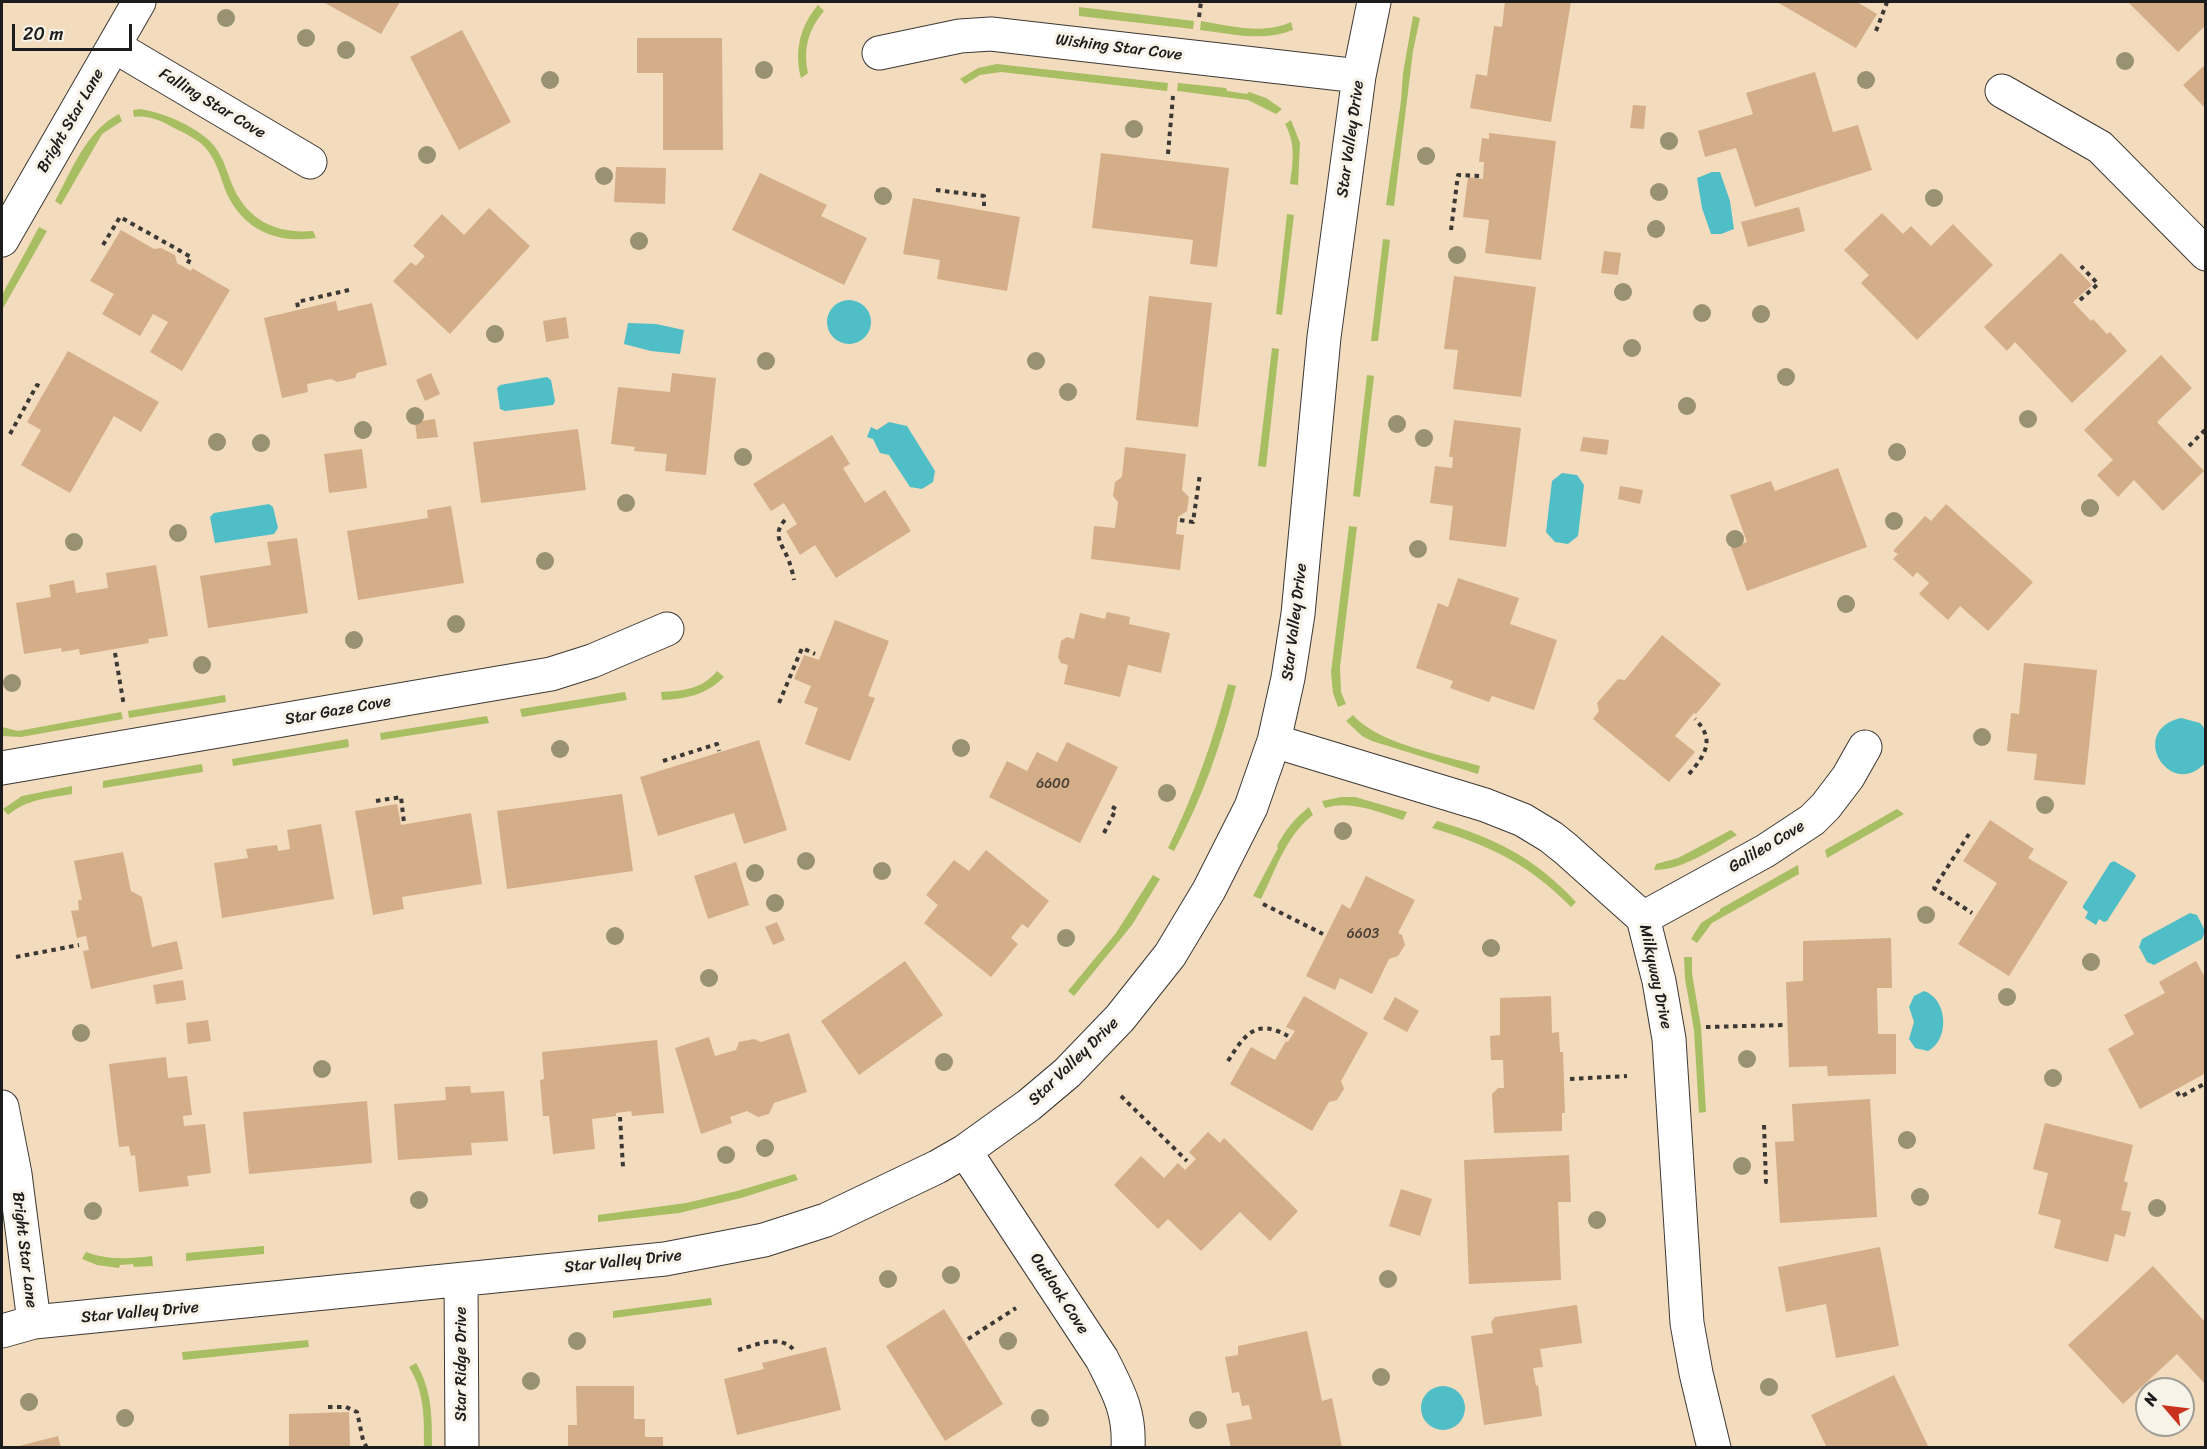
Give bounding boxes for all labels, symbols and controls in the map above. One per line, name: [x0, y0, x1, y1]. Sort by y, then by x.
scale bar: [15, 12, 135, 50]
text: 20 m: [23, 18, 63, 50]
street label: Wishing Star Cove: [1055, 31, 1183, 65]
street label: Falling Star Cove: [155, 65, 269, 143]
street label: Bright Star Lane: [33, 66, 109, 176]
street label: Star Valley Drive: [1333, 79, 1369, 199]
street label: Star Valley Drive: [1278, 562, 1312, 682]
street label: Star Gaze Cove: [283, 692, 393, 730]
house number: 6600: [1036, 776, 1070, 792]
street label: Galileo Cove: [1725, 817, 1809, 877]
street label: Milkyway Drive: [1635, 923, 1675, 1031]
house number: 6603: [1347, 926, 1379, 942]
street label: Star Valley Drive: [1025, 1014, 1123, 1110]
street label: Bright Star Lane: [7, 1191, 41, 1309]
street label: Star Valley Drive: [563, 1246, 683, 1278]
street label: Outlook Cove: [1026, 1250, 1092, 1338]
street label: Star Valley Drive: [80, 1298, 200, 1328]
street label: Star Ridge Drive: [452, 1306, 472, 1422]
north arrow: [2135, 1377, 2195, 1437]
text: N: [2135, 1388, 2166, 1411]

